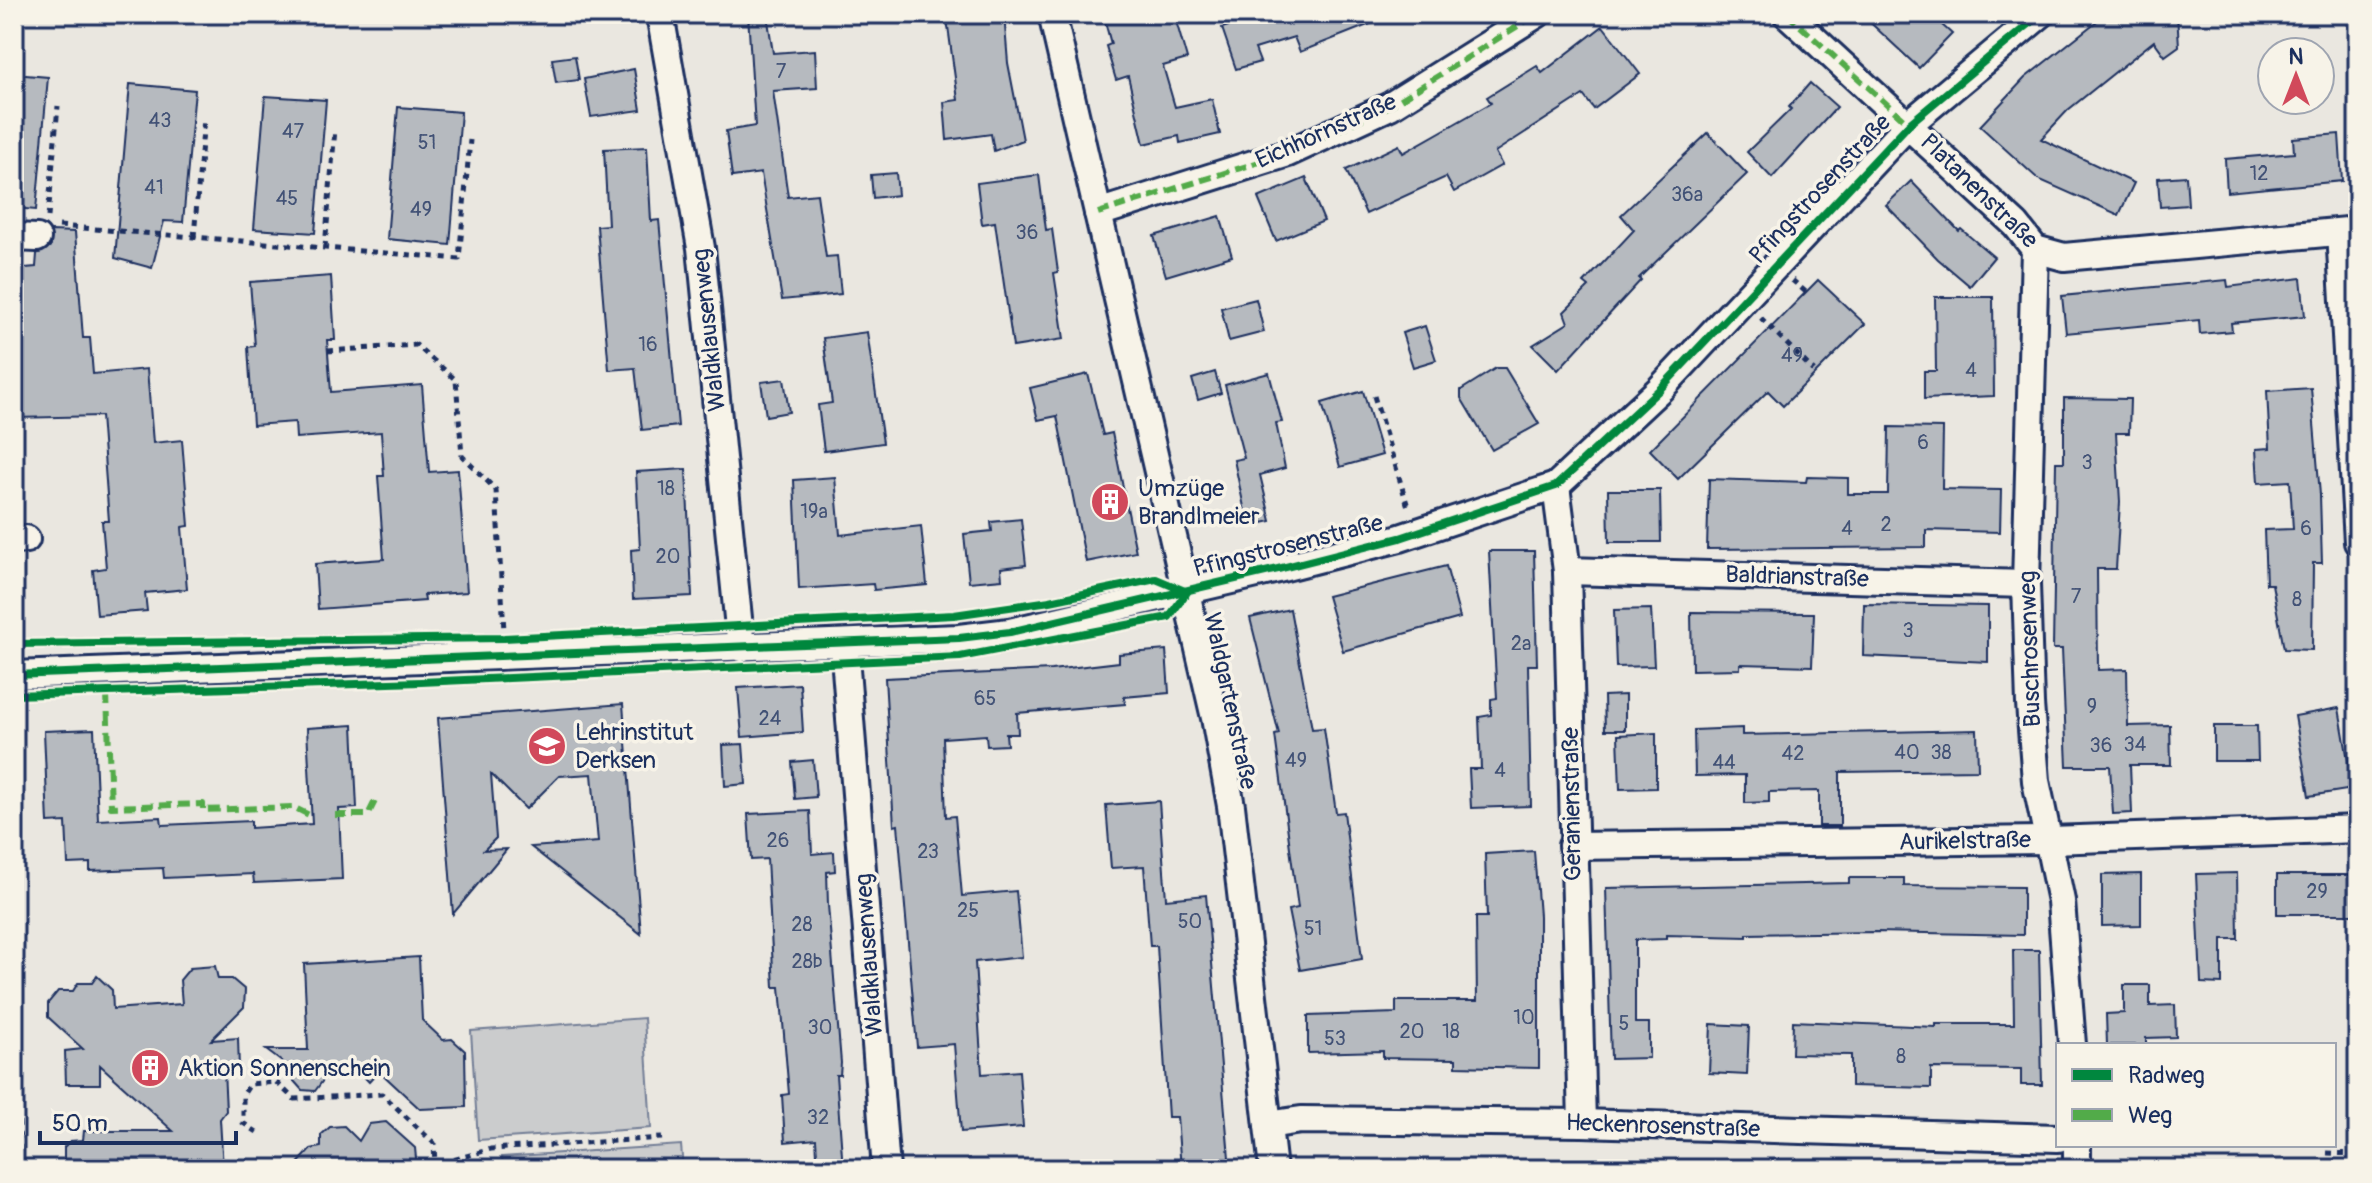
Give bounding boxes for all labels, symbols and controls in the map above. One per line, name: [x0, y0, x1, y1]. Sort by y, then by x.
north arrow: [2256, 36, 2336, 116]
text: N: [2289, 43, 2304, 71]
house number: 7: [776, 59, 787, 84]
street label: Eichhornstraße: [1251, 87, 1401, 175]
house number: 43: [149, 108, 171, 133]
street label: Pfingstrosenstraße: [1743, 108, 1897, 270]
house number: 47: [282, 119, 305, 144]
street label: Platanenstraße: [1914, 128, 2044, 255]
house number: 51: [418, 130, 436, 155]
house number: 12: [2250, 161, 2269, 186]
house number: 41: [144, 175, 164, 200]
house number: 36a: [1671, 182, 1703, 207]
house number: 45: [276, 186, 298, 211]
house number: 49: [410, 197, 432, 222]
house number: 36: [1016, 220, 1038, 245]
street label: Waldklausenweg: [686, 247, 732, 413]
house number: 16: [638, 332, 658, 357]
house number: 49: [1781, 343, 1803, 368]
house number: 4: [1965, 358, 1977, 383]
house number: 6: [1917, 430, 1929, 455]
house number: 3: [2081, 450, 2093, 475]
place label: Umzüge Brandlmeier: [1138, 474, 1260, 531]
house number: 18: [657, 476, 675, 501]
building icon: Umzüge Brandlmeier: [1089, 481, 1131, 523]
house number: 19a: [800, 499, 828, 524]
street label: Pfingstrosenstraße: [1190, 508, 1386, 584]
house number: 2: [1880, 512, 1892, 537]
house number: 4: [1841, 516, 1853, 541]
house number: 6: [2300, 516, 2312, 541]
house number: 20: [656, 544, 680, 569]
street label: Baldrianstraße: [1725, 560, 1869, 594]
street label: Buschrosenweg: [2013, 570, 2047, 728]
house number: 7: [2071, 584, 2082, 609]
house number: 8: [2292, 587, 2302, 612]
street label: Waldgartenstraße: [1197, 610, 1263, 792]
house number: 3: [1902, 618, 1914, 643]
house number: 2a: [1511, 631, 1531, 656]
house number: 65: [974, 686, 996, 711]
house number: 9: [2087, 694, 2097, 719]
house number: 24: [759, 706, 782, 731]
place label: Lehrinstitut Derksen: [575, 718, 694, 775]
school or university icon: Lehrinstitut Derksen: [526, 725, 568, 767]
street label: Geranienstraße: [1556, 727, 1588, 881]
house number: 34: [2124, 732, 2147, 757]
house number: 36: [2090, 733, 2112, 758]
house number: 40: [1894, 740, 1920, 765]
house number: 38: [1930, 740, 1952, 765]
house number: 42: [1782, 741, 1804, 766]
house number: 49: [1285, 748, 1307, 773]
house number: 44: [1712, 750, 1736, 775]
house number: 4: [1494, 758, 1506, 783]
street label: Aurikelstraße: [1899, 825, 2031, 857]
house number: 26: [767, 828, 789, 853]
house number: 23: [917, 839, 939, 864]
street label: Waldklausenweg: [849, 873, 889, 1037]
house number: 29: [2306, 879, 2328, 904]
house number: 25: [957, 898, 979, 923]
house number: 50: [1178, 909, 1202, 934]
house number: 28: [791, 912, 813, 937]
house number: 51: [1304, 916, 1322, 941]
house number: 28b: [791, 949, 823, 974]
house number: 10: [1513, 1005, 1535, 1030]
house number: 5: [1619, 1011, 1629, 1036]
house number: 30: [808, 1015, 832, 1040]
house number: 20: [1400, 1019, 1424, 1044]
house number: 18: [1442, 1019, 1460, 1044]
house number: 53: [1324, 1026, 1346, 1051]
legend: [2056, 1043, 2336, 1147]
house number: 8: [1896, 1044, 1906, 1069]
building icon: Aktion Sonnenschein: [129, 1047, 171, 1089]
place label: Aktion Sonnenschein: [178, 1054, 391, 1083]
text: Radweg: [2128, 1061, 2205, 1090]
scale bar: [40, 1095, 236, 1145]
text: Weg: [2128, 1101, 2172, 1130]
house number: 32: [807, 1105, 829, 1130]
street label: Heckenrosenstraße: [1565, 1108, 1761, 1144]
text: 50 m: [52, 1109, 108, 1138]

